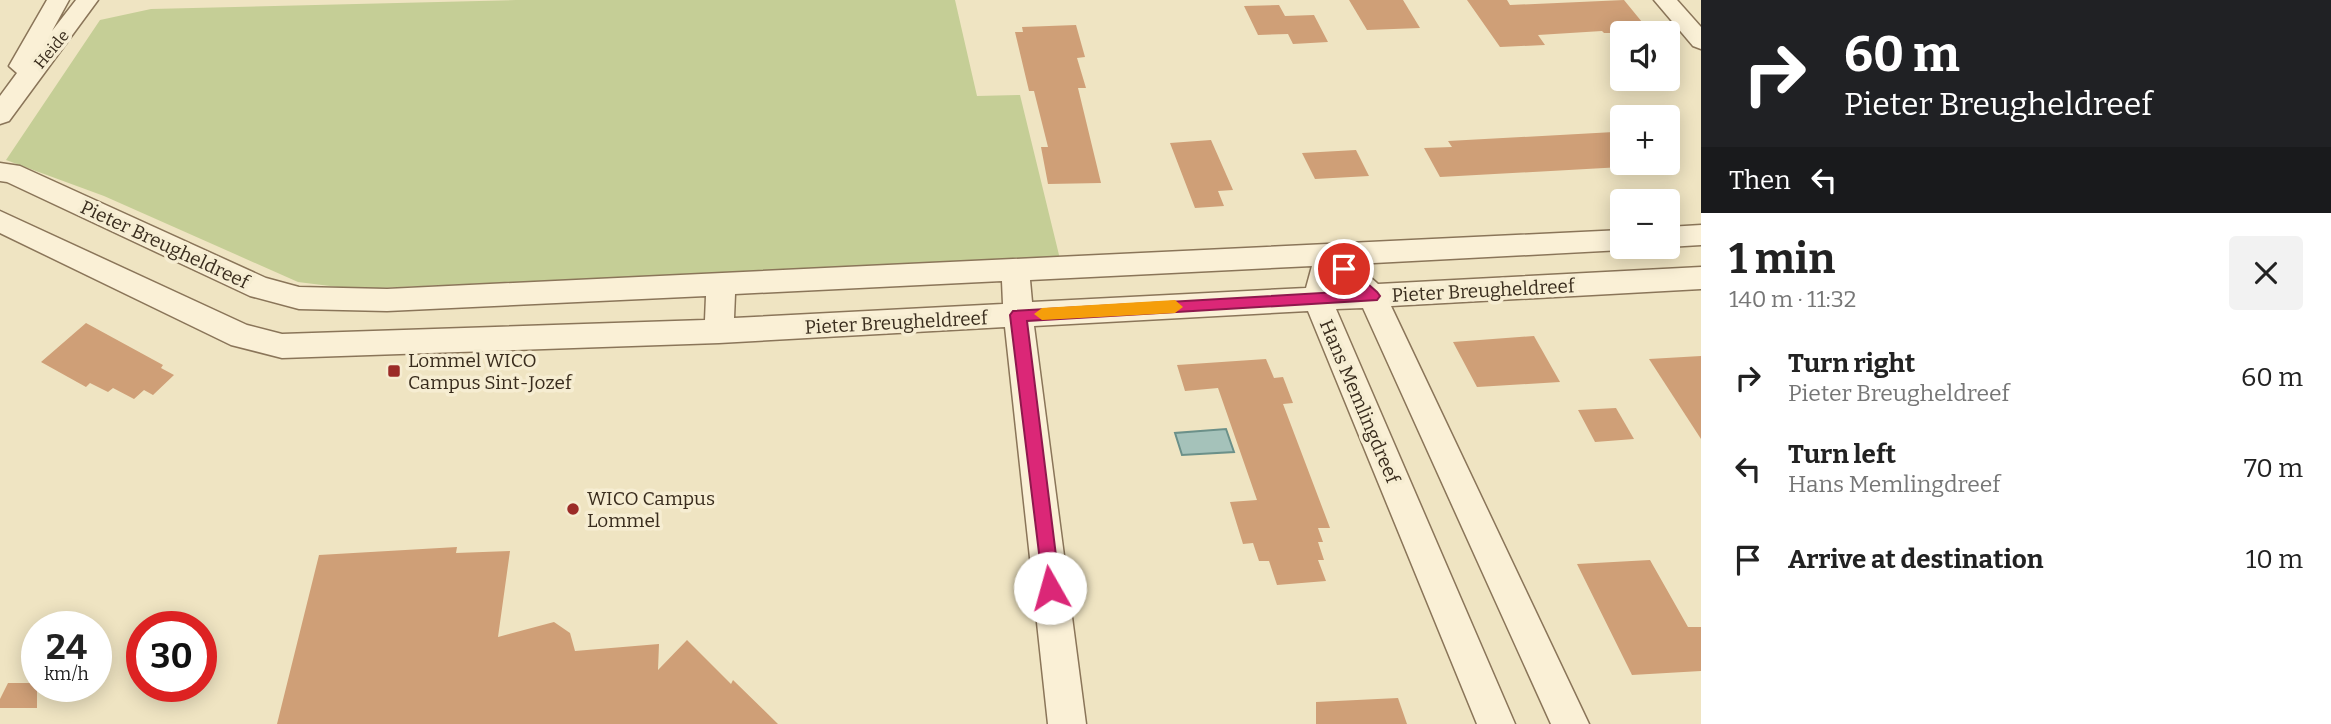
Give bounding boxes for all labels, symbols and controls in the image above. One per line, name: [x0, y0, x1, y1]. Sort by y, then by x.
map controls: [1610, 21, 1680, 259]
button: sound: [1610, 21, 1680, 91]
text: 60 m: [1844, 25, 1960, 84]
street label: Heide: [30, 26, 73, 72]
icon: right: [1729, 28, 1820, 119]
text: Pieter Breugheldreef: [1844, 85, 2152, 123]
button: +: [1610, 105, 1680, 175]
icon: left: [1805, 161, 1843, 199]
text: Then: [1729, 165, 1791, 196]
button: −: [1610, 189, 1680, 259]
street label: Pieter Breugheldreef: [77, 195, 254, 294]
text: 1 min: [1729, 234, 1835, 284]
button: close: [2229, 236, 2303, 310]
pin: [1314, 239, 1374, 299]
icon: arrive: [1325, 250, 1363, 288]
street label: Pieter Breugheldreef: [1391, 274, 1576, 307]
text: 140 m · 11:32: [1729, 285, 1856, 313]
street label: Pieter Breugheldreef: [804, 306, 989, 339]
street label: Hans Memlingdreef: [1315, 316, 1405, 488]
text: Turn right: [1788, 348, 1915, 379]
place label: Lommel WICO Campus Sint-Jozef: [408, 349, 573, 394]
icon: right: [1729, 359, 1767, 397]
text: 60 m: [2241, 362, 2303, 393]
marker: Lommel WICO Campus Sint-Jozef: [386, 363, 402, 379]
text: Pieter Breugheldreef: [1788, 379, 2010, 407]
text: Turn left: [1788, 439, 1896, 470]
icon: left: [1729, 450, 1767, 488]
text: 70 m: [2244, 453, 2303, 484]
text: Hans Memlingdreef: [1788, 470, 2000, 498]
place label: WICO Campus Lommel: [587, 487, 715, 532]
marker: WICO Campus Lommel: [565, 501, 581, 517]
icon: arrive: [1729, 541, 1767, 579]
text: Arrive at destination: [1788, 544, 2043, 575]
text: 10 m: [2246, 544, 2303, 575]
position arrow: [1013, 551, 1087, 625]
speed limit sign: 30: [126, 611, 217, 702]
text: 24: [46, 626, 87, 668]
text: km/h: [44, 663, 89, 685]

